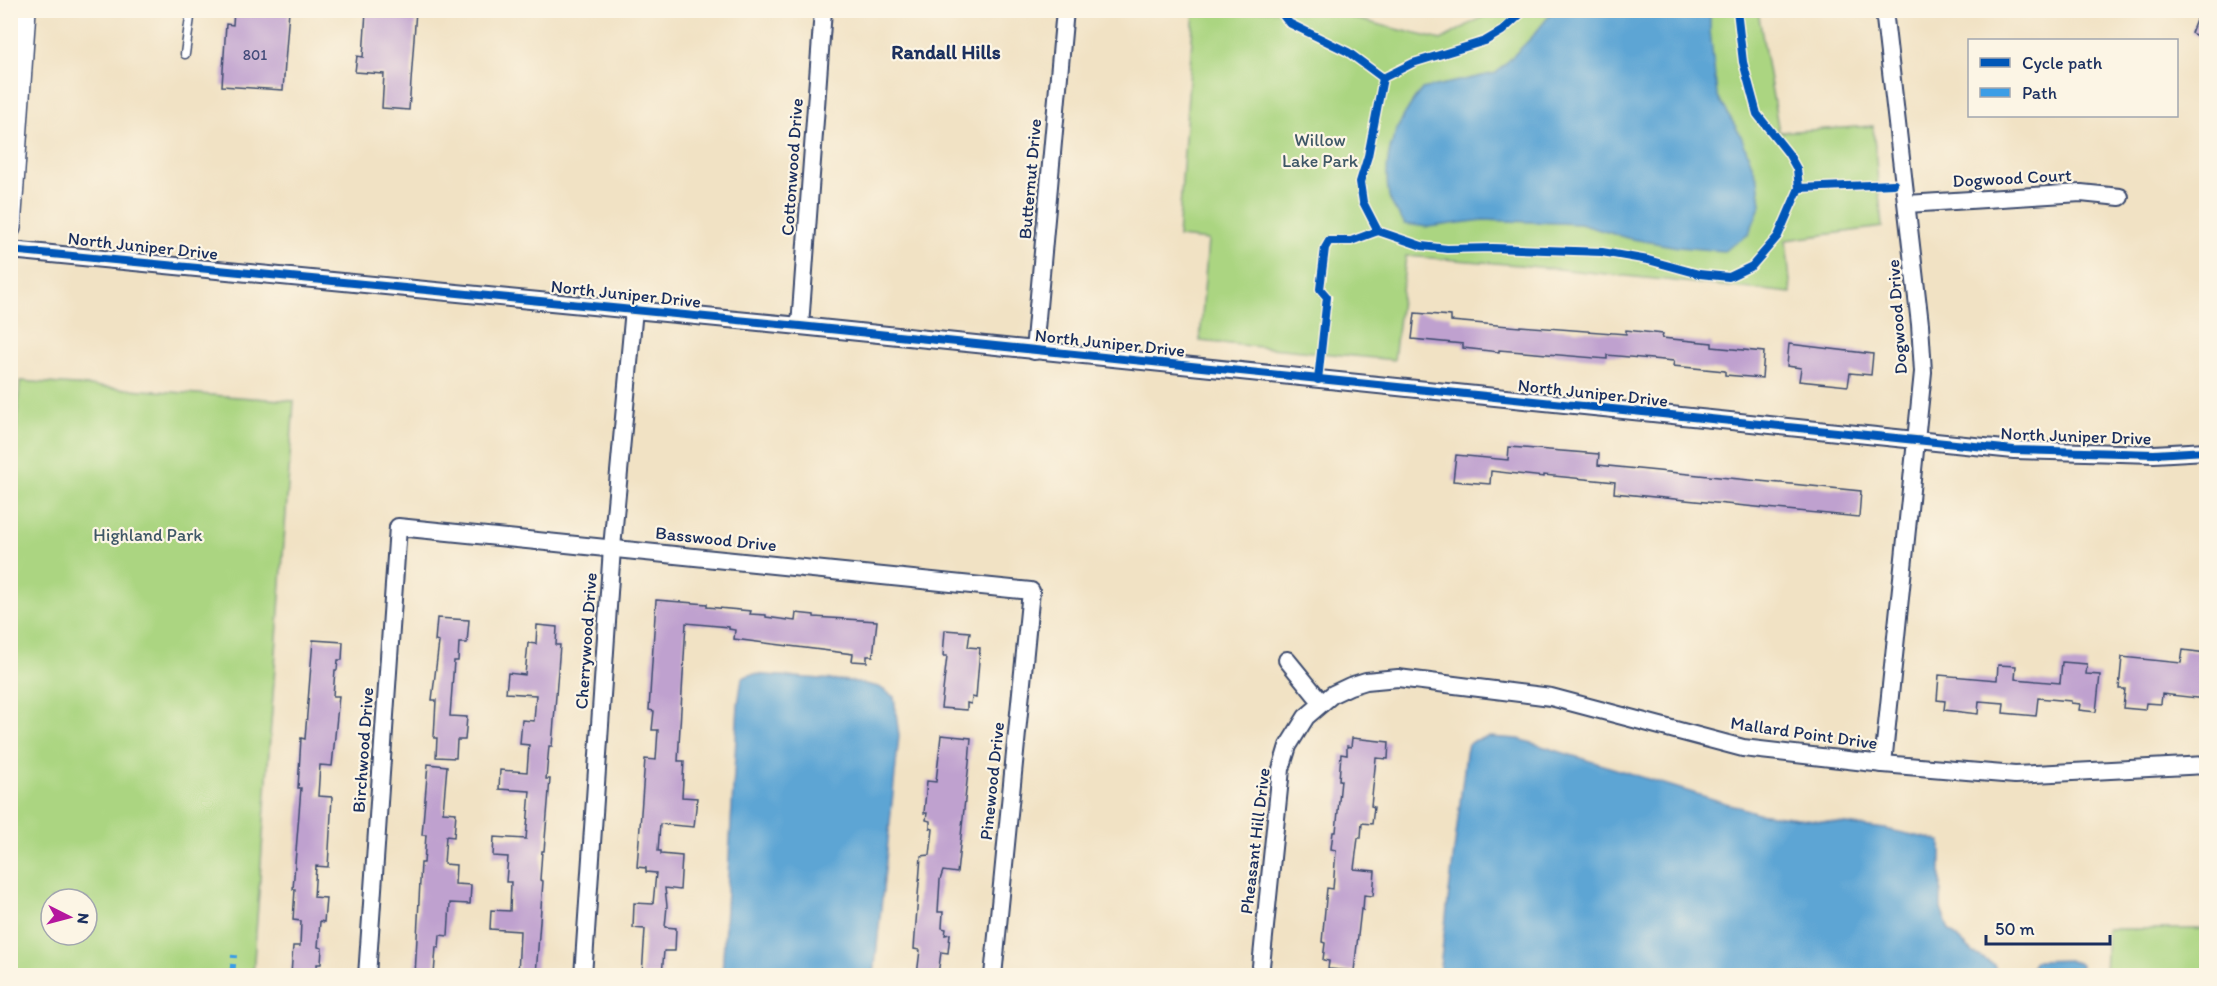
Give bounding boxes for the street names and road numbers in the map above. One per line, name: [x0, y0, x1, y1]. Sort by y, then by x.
street label: Cottonwood Drive: [776, 97, 808, 237]
street label: Butternut Drive: [1014, 118, 1046, 240]
street label: Dogwood Court: [1952, 164, 2072, 192]
street label: North Juniper Drive: [67, 227, 219, 265]
street label: Dogwood Drive: [1882, 259, 1912, 375]
street label: North Juniper Drive: [550, 275, 702, 313]
street label: North Juniper Drive: [1034, 324, 1186, 362]
street label: North Juniper Drive: [1517, 374, 1669, 412]
street label: North Juniper Drive: [2000, 422, 2152, 450]
street label: Basswood Drive: [654, 522, 778, 556]
street label: Cherrywood Drive: [570, 572, 602, 710]
street label: Birchwood Drive: [348, 686, 378, 814]
street label: Mallard Point Drive: [1729, 712, 1879, 754]
street label: Pinewood Drive: [975, 721, 1009, 841]
street label: Pheasant Hill Drive: [1235, 767, 1275, 915]

